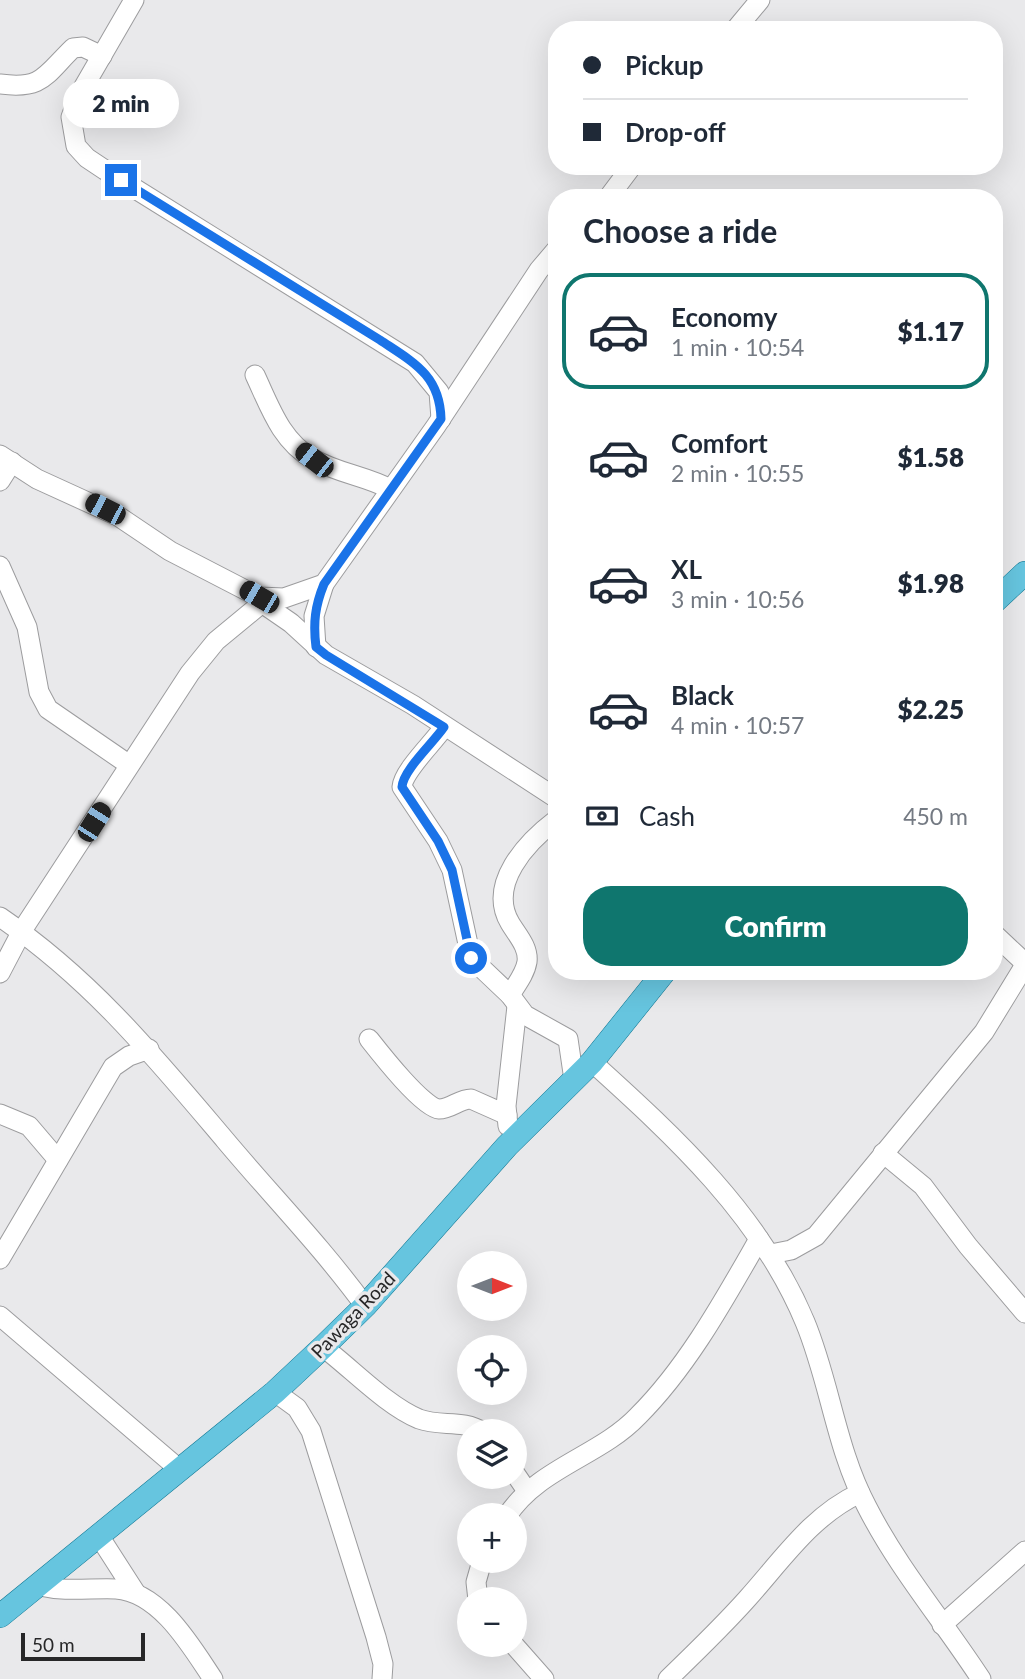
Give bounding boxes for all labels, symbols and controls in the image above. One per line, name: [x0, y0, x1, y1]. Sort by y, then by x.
text: Pickup: [625, 49, 704, 81]
callout: 2 min: [63, 78, 179, 128]
text: 2 min: [92, 89, 150, 117]
text: Drop-off: [625, 116, 726, 148]
route end: [105, 164, 137, 196]
text: Choose a ride: [583, 211, 777, 250]
icon: car: [587, 300, 650, 363]
text: Economy: [671, 301, 777, 333]
text: $1.17: [897, 315, 964, 347]
text: 1 min · 10:54: [671, 333, 804, 361]
icon: car: [587, 426, 650, 489]
text: Comfort: [671, 427, 768, 459]
car: [291, 439, 338, 481]
text: $1.58: [897, 441, 964, 473]
text: 2 min · 10:55: [671, 459, 804, 487]
car: [82, 490, 129, 528]
icon: car: [587, 552, 650, 615]
text: XL: [671, 553, 702, 585]
text: $1.98: [897, 567, 964, 599]
car: [236, 577, 283, 617]
text: 3 min · 10:56: [671, 585, 804, 613]
icon: car: [587, 678, 650, 741]
text: Black: [671, 679, 734, 711]
text: $2.25: [897, 693, 964, 725]
text: 4 min · 10:57: [671, 711, 804, 739]
icon: cash: [583, 797, 621, 835]
car: [74, 799, 115, 845]
text: Cash: [639, 800, 695, 832]
text: 450 m: [903, 802, 968, 830]
button: Confirm: [583, 886, 968, 966]
route start: [455, 942, 487, 974]
north arrow: [457, 1251, 527, 1321]
map controls: [457, 1251, 527, 1657]
street label: Pawaga Road: [306, 1267, 399, 1363]
button: locate: [457, 1335, 527, 1405]
button: layers: [457, 1419, 527, 1489]
button: +: [457, 1503, 527, 1573]
button: −: [457, 1587, 527, 1657]
scale bar: [21, 1630, 145, 1662]
text: 50 m: [32, 1633, 75, 1656]

